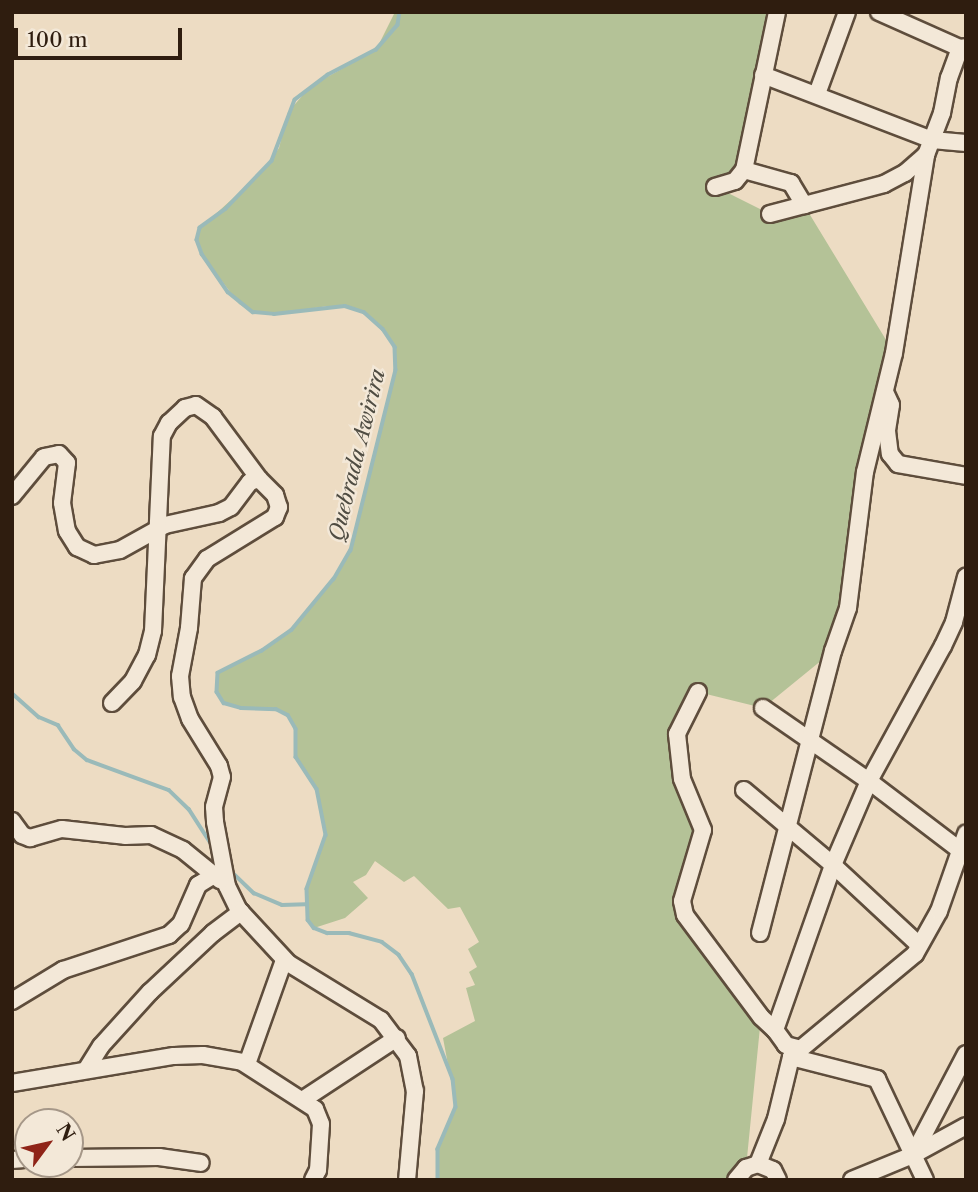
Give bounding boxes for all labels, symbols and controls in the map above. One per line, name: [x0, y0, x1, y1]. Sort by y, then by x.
scale bar: [18, 14, 186, 58]
text: 100 m: [27, 27, 88, 52]
water label: Quebrada Awirira: [323, 366, 391, 544]
north arrow: [14, 1108, 84, 1178]
text: N: [51, 1119, 79, 1146]

